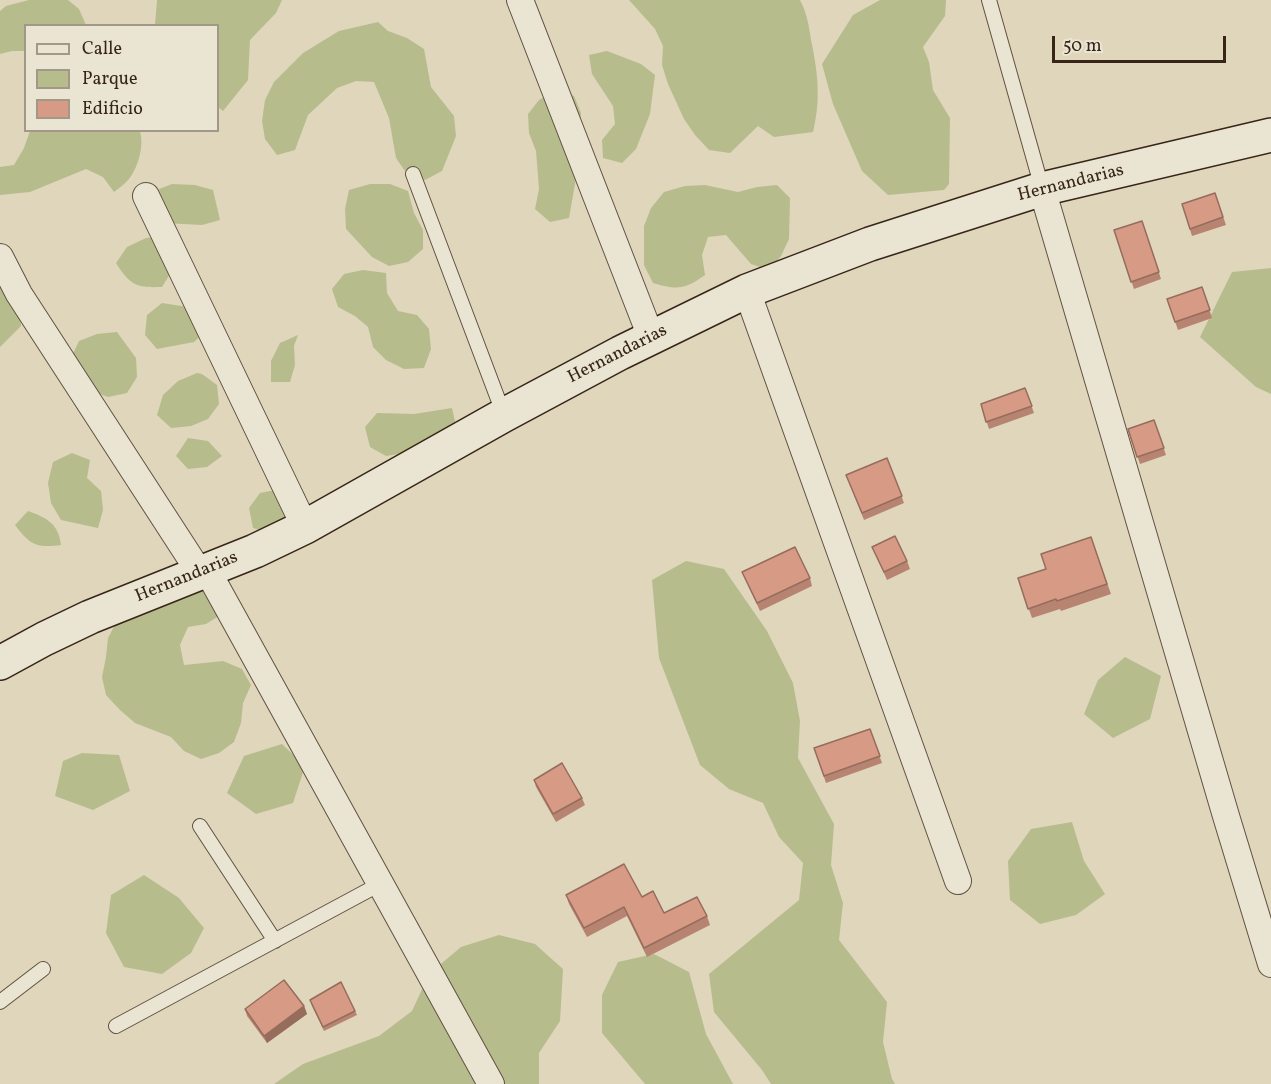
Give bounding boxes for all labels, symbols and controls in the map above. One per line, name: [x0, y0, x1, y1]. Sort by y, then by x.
legend: [24, 24, 219, 132]
scale bar: [1055, 24, 1229, 62]
text: 50 m: [1063, 34, 1102, 59]
text: Calle: [82, 37, 122, 62]
text: Parque: [82, 67, 137, 92]
text: Edificio: [82, 97, 143, 122]
street label: Hernandarias: [1016, 160, 1126, 208]
street label: Hernandarias: [565, 321, 671, 389]
street label: Hernandarias: [133, 548, 241, 608]

